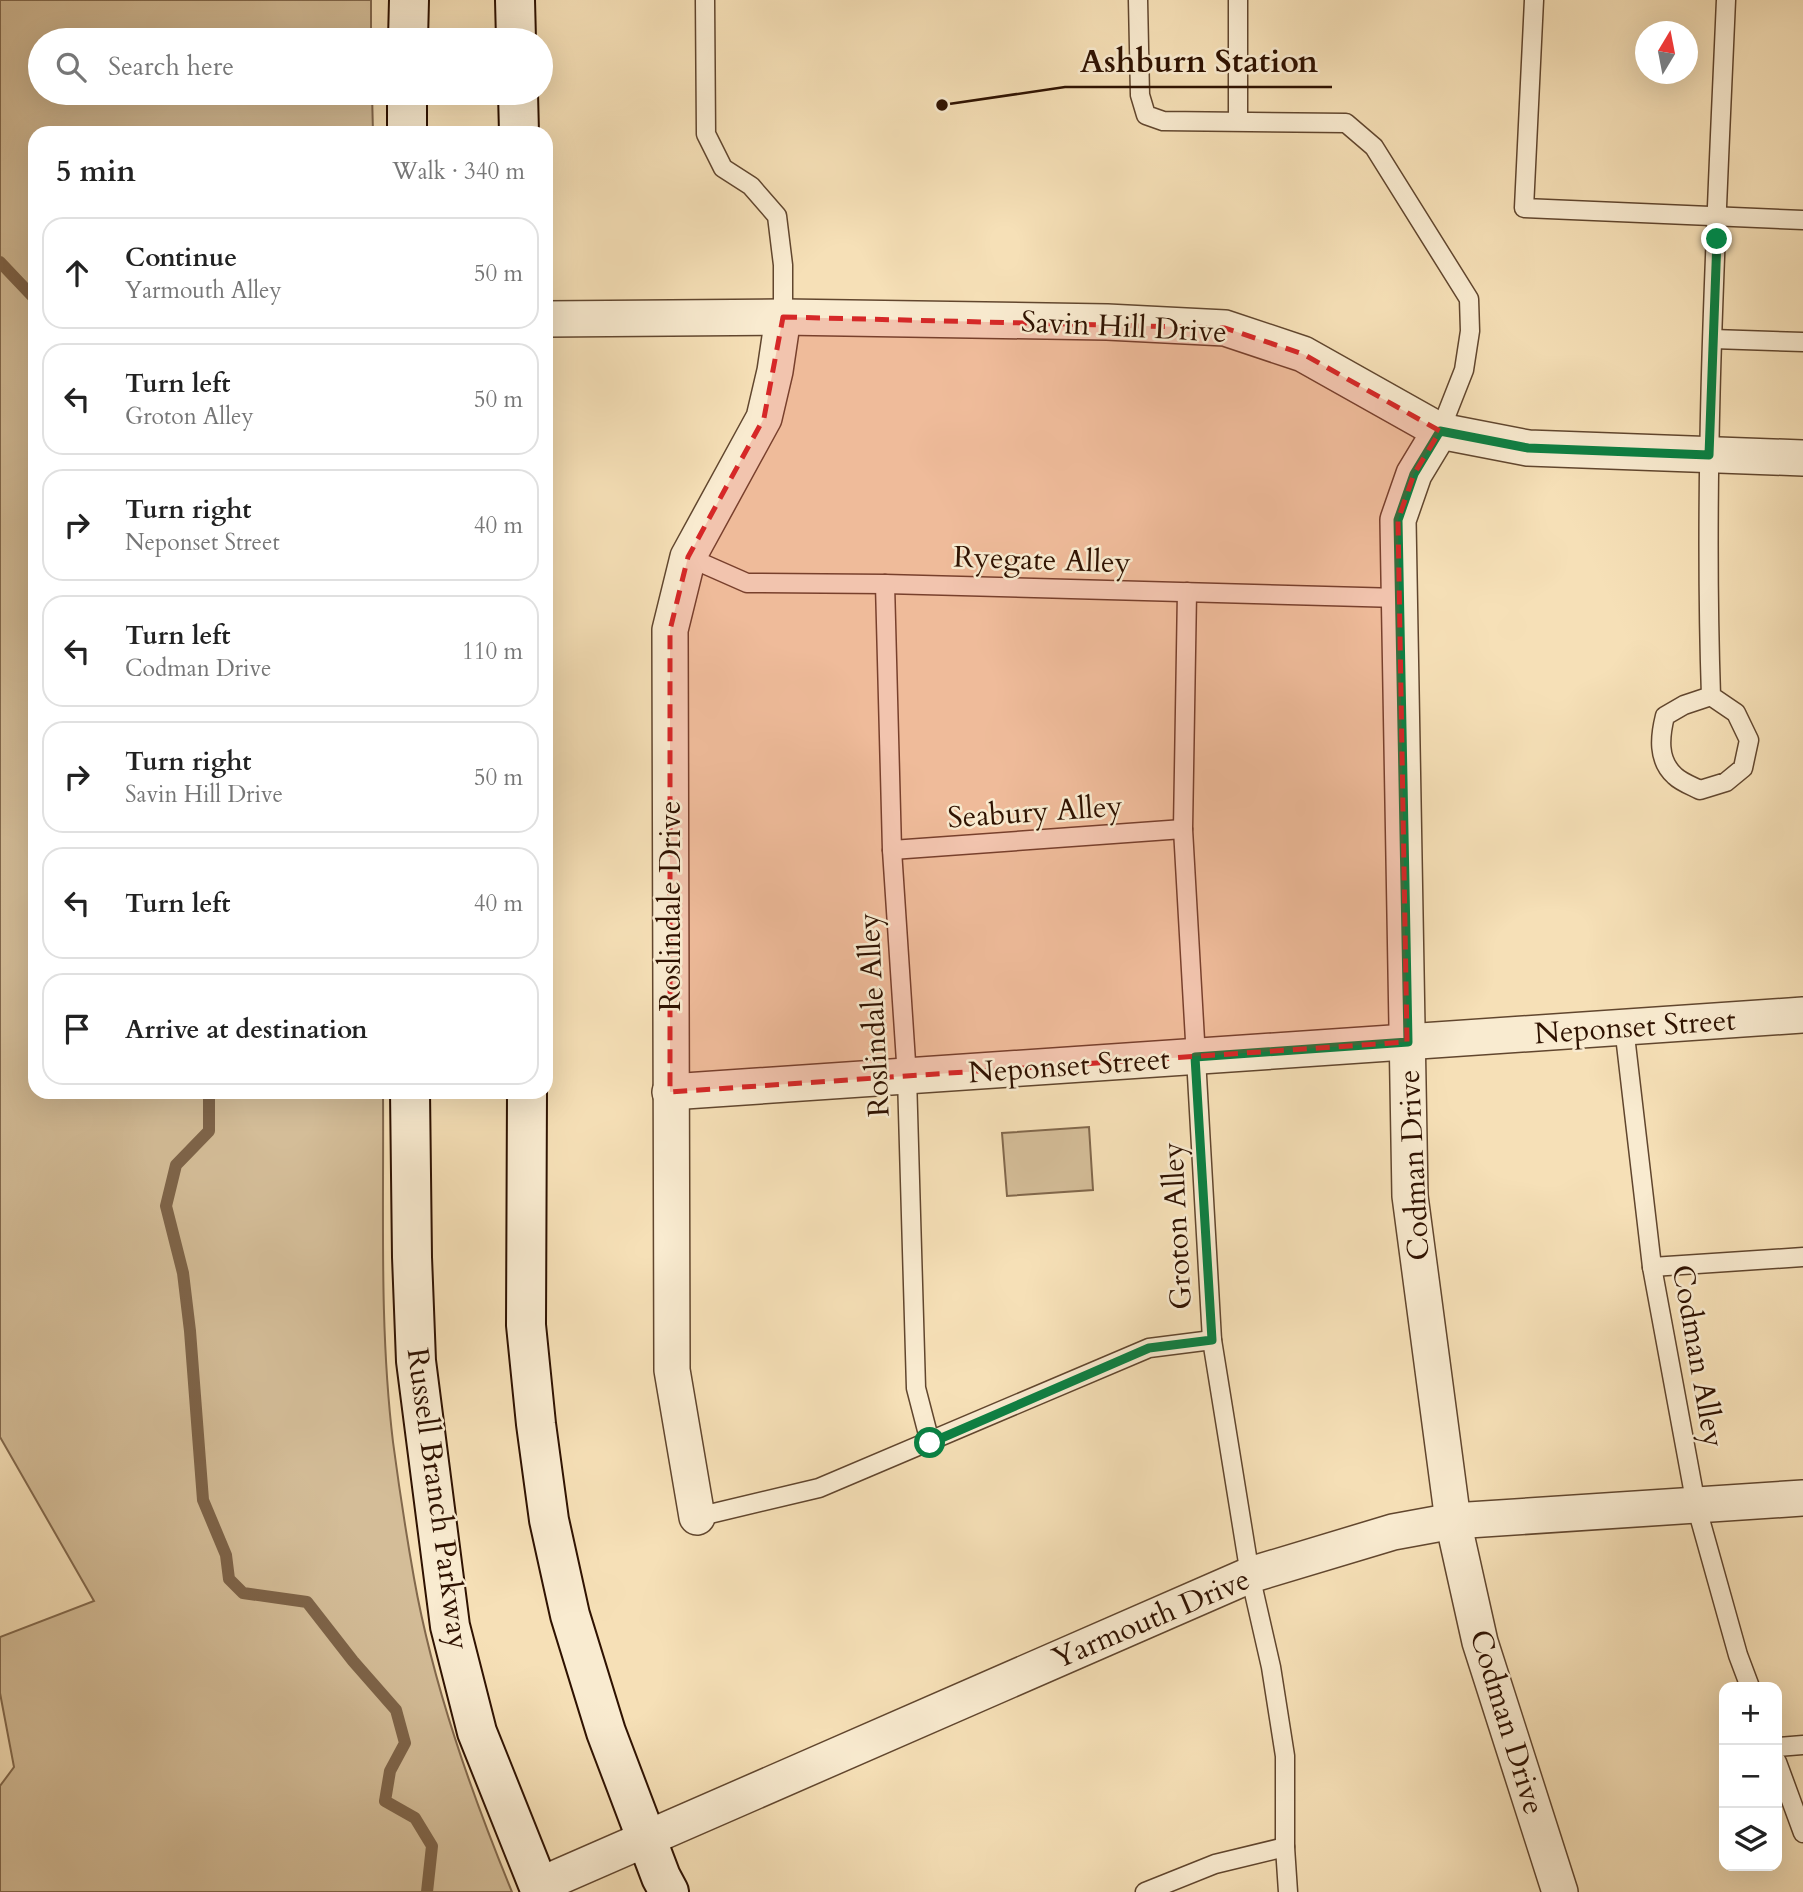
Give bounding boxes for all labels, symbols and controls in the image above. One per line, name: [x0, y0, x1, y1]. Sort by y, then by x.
north arrow: [1635, 21, 1698, 84]
search box: [28, 28, 553, 105]
callout: Ashburn Station: [1065, 34, 1332, 87]
text: Ashburn Station: [1080, 40, 1319, 84]
icon: search: [52, 48, 90, 86]
text: Search here: [108, 49, 234, 84]
text: 5 min: [56, 151, 136, 192]
text: Walk · 340 m: [392, 156, 525, 187]
route end: [1701, 223, 1732, 254]
text: Continue: [125, 240, 237, 275]
icon: ahead: [58, 254, 96, 292]
text: 50 m: [474, 258, 523, 289]
text: Yarmouth Alley: [125, 275, 282, 306]
street label: Savin Hill Drive: [1020, 301, 1228, 353]
text: Turn left: [125, 366, 230, 401]
icon: left: [58, 380, 96, 418]
text: 50 m: [474, 384, 523, 415]
text: Groton Alley: [125, 401, 254, 432]
text: Turn right: [125, 492, 252, 527]
icon: right: [58, 506, 96, 544]
text: 40 m: [474, 510, 523, 541]
text: Neponset Street: [125, 527, 280, 558]
street label: Ryegate Alley: [953, 536, 1131, 584]
text: Turn left: [125, 618, 230, 653]
icon: left: [58, 632, 96, 670]
text: 110 m: [462, 636, 523, 667]
text: Codman Drive: [125, 653, 272, 684]
text: Turn right: [125, 744, 252, 779]
icon: right: [58, 758, 96, 796]
text: 50 m: [474, 762, 523, 793]
text: Savin Hill Drive: [125, 779, 283, 810]
street label: Seabury Alley: [946, 785, 1124, 839]
street label: Roslindale Drive: [650, 801, 691, 1011]
icon: left: [58, 884, 96, 922]
text: Turn left: [125, 886, 230, 921]
text: 40 m: [474, 888, 523, 919]
street label: Roslindale Alley: [848, 912, 900, 1118]
street label: Neponset Street: [1533, 999, 1738, 1054]
icon: arrive: [58, 1010, 96, 1048]
text: Arrive at destination: [125, 1012, 368, 1047]
street label: Neponset Street: [967, 1038, 1172, 1093]
street label: Codman Drive: [1389, 1068, 1439, 1262]
street label: Groton Alley: [1152, 1141, 1202, 1311]
street label: Codman Alley: [1662, 1262, 1734, 1451]
street label: Russell Branch Parkway: [397, 1345, 480, 1653]
route start: [914, 1427, 945, 1458]
street label: Yarmouth Drive: [1046, 1559, 1256, 1679]
street label: Codman Drive: [1459, 1625, 1555, 1819]
map controls: [1719, 1682, 1782, 1871]
button: +: [1719, 1682, 1782, 1745]
button: −: [1719, 1745, 1782, 1808]
button: layers: [1719, 1808, 1782, 1871]

